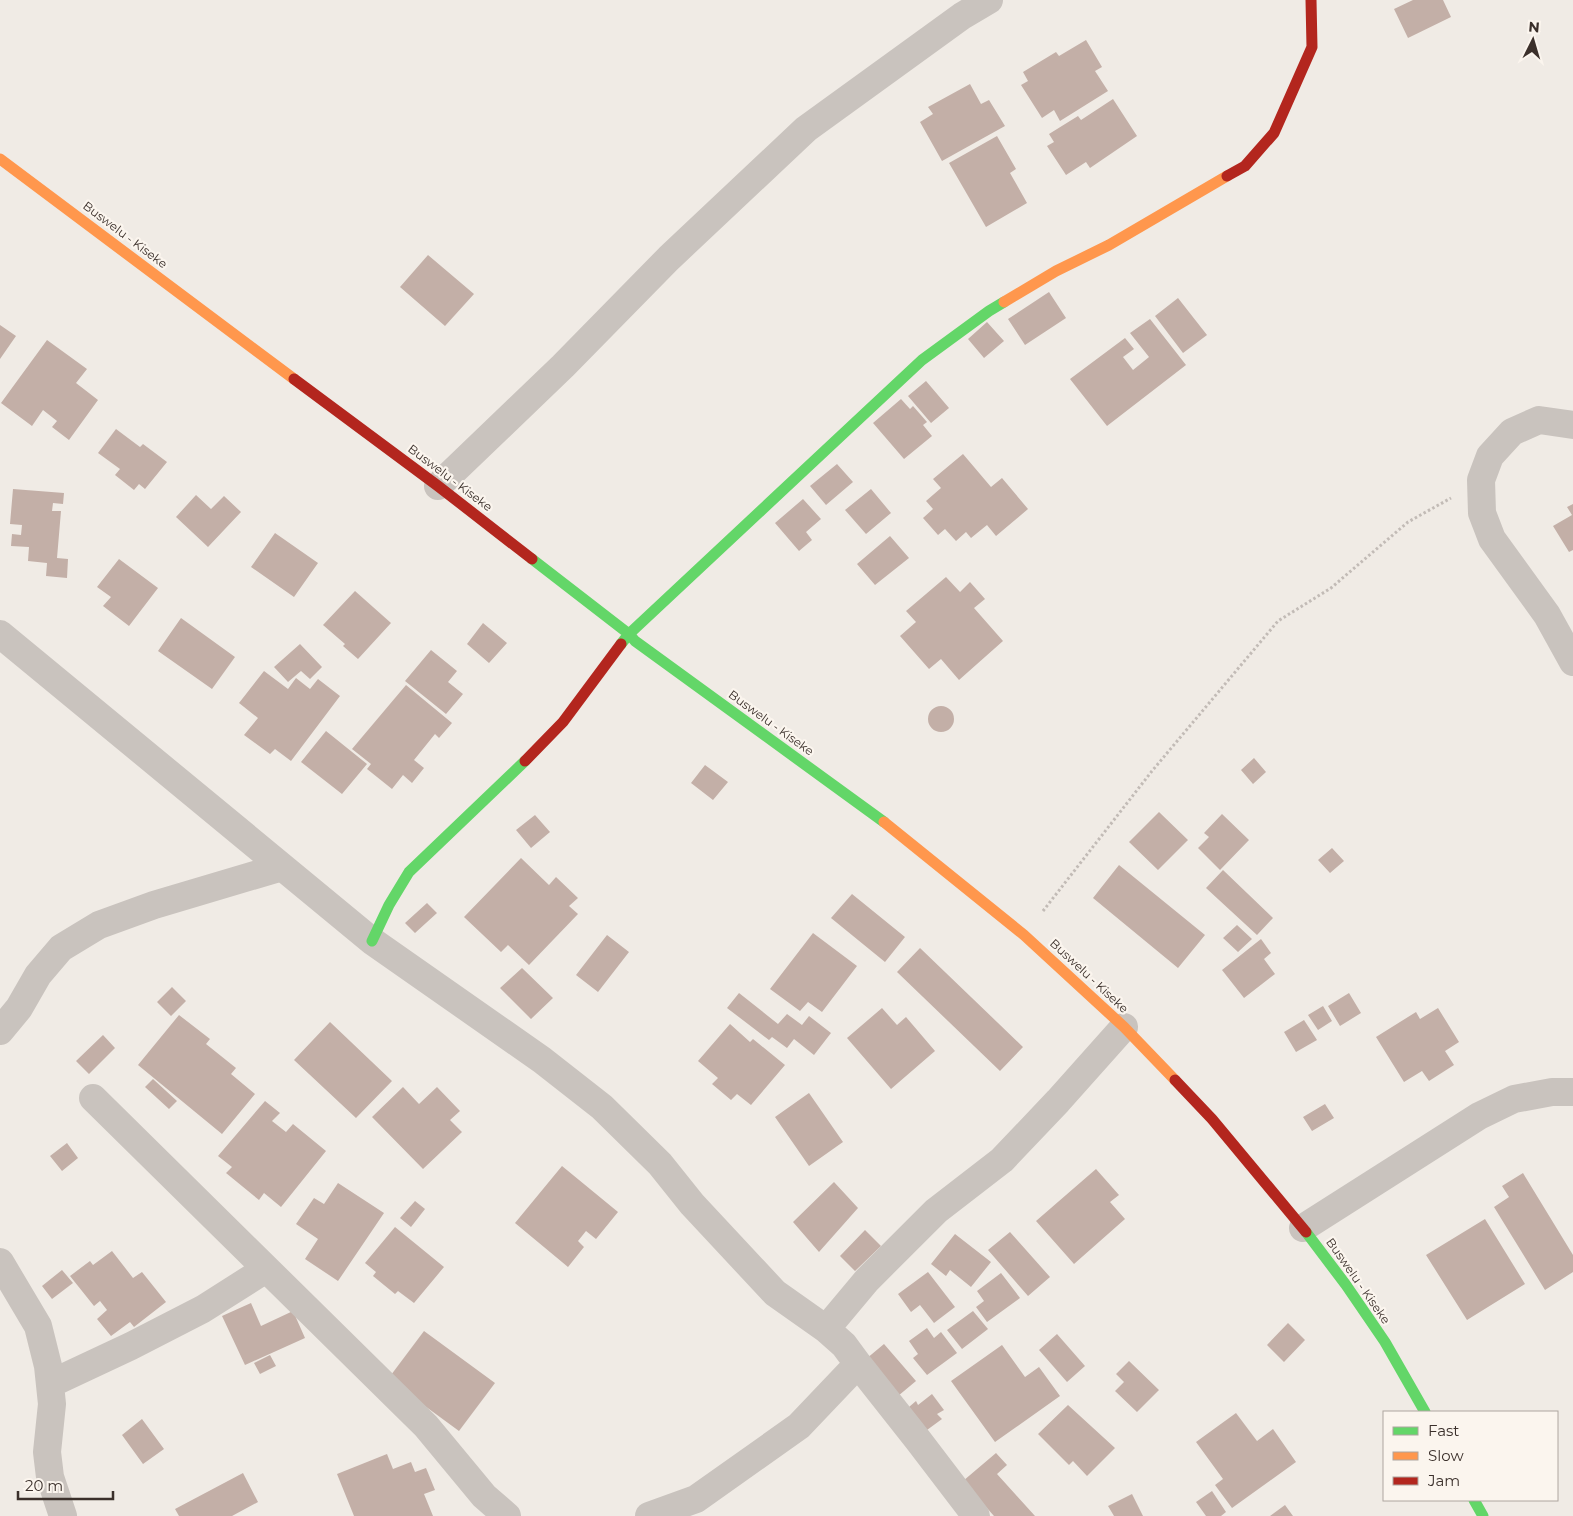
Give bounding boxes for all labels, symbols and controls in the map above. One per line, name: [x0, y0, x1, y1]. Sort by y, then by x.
north arrow: [1508, 15, 1558, 65]
text: N: [1528, 18, 1541, 37]
street label: Buswelu - Kiseke: [80, 198, 170, 271]
street label: Buswelu - Kiseke: [405, 441, 495, 514]
street label: Buswelu - Kiseke: [726, 687, 817, 759]
street label: Buswelu - Kiseke: [1047, 935, 1132, 1016]
street label: Buswelu - Kiseke: [1323, 1235, 1394, 1327]
legend: [1383, 1411, 1558, 1501]
text: Fast: [1428, 1421, 1459, 1440]
text: Slow: [1428, 1446, 1464, 1465]
scale bar: [18, 1468, 112, 1500]
text: Jam: [1427, 1471, 1460, 1490]
text: 20 m: [25, 1476, 63, 1495]

